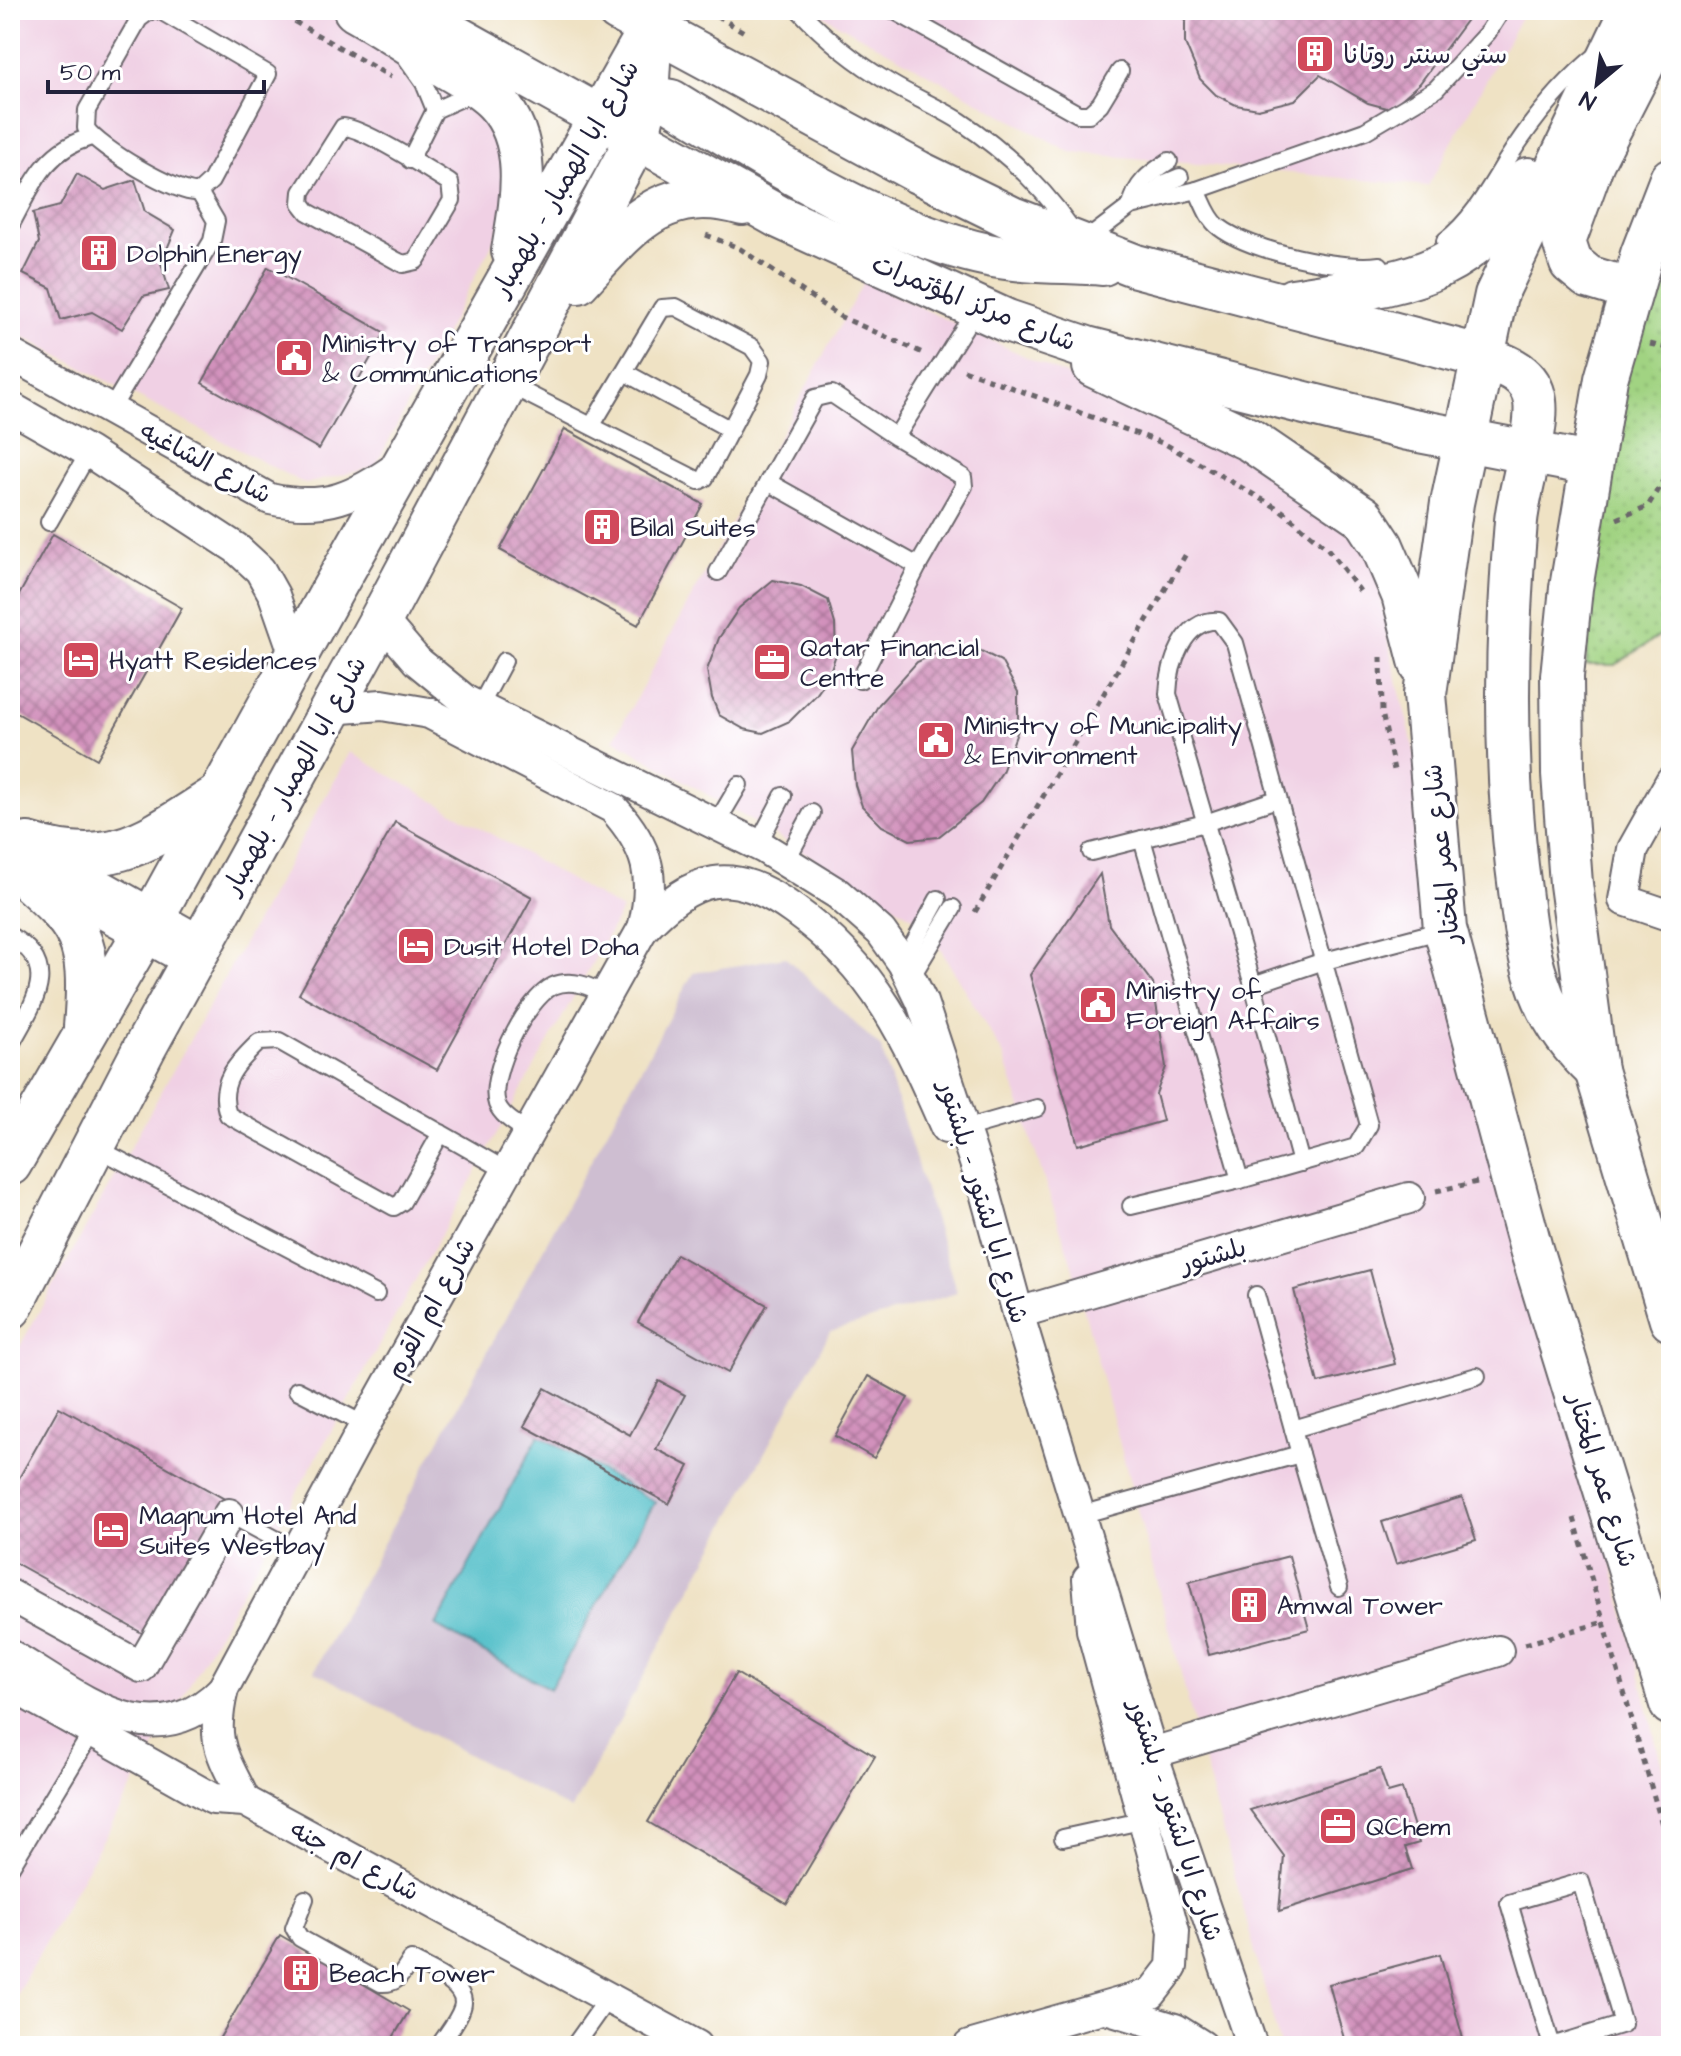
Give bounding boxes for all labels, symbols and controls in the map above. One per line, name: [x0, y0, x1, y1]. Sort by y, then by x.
building icon: ستي سنتر روتانا: [1294, 33, 1336, 75]
place label: ستي سنتر روتانا: [1343, 37, 1507, 77]
scale bar: [48, 44, 264, 94]
north arrow: [1557, 44, 1637, 124]
street label: شارع ابا الهمبار - بلهمبار: [482, 54, 648, 305]
text: 50 m: [60, 56, 121, 90]
text: N: [1574, 83, 1602, 117]
building icon: Dolphin Energy: [78, 232, 120, 274]
place label: Dolphin Energy: [127, 236, 302, 274]
street label: شارع مركز المؤتمرات: [866, 246, 1081, 360]
place label: Ministry of Transport & Communications: [322, 326, 592, 392]
public building icon: Ministry of Transport & Communications: [273, 337, 315, 379]
street label: شارع الشاغيه: [133, 413, 278, 513]
building icon: Bilal Suites: [581, 506, 623, 548]
place label: Bilal Suites: [630, 510, 756, 546]
place label: Qatar Financial Centre: [800, 630, 979, 696]
hotel icon: Hyatt Residences: [60, 639, 102, 681]
office icon: Qatar Financial Centre: [751, 641, 793, 683]
place label: Hyatt Residences: [109, 643, 317, 681]
street label: شارع ابا الهمبار - بلهمبار: [213, 650, 375, 903]
place label: Ministry of Municipality & Environment: [964, 708, 1242, 774]
public building icon: Ministry of Municipality & Environment: [915, 719, 957, 761]
street label: شارع عمر المختار: [1415, 762, 1470, 948]
hotel icon: Dusit Hotel Doha: [395, 925, 437, 967]
place label: Dusit Hotel Doha: [444, 929, 639, 965]
place label: Ministry of Foreign Affairs: [1126, 973, 1320, 1041]
public building icon: Ministry of Foreign Affairs: [1077, 984, 1119, 1026]
street label: شارع ابا لشتور - بلشتور: [928, 1074, 1037, 1328]
street label: بلشتور: [1174, 1229, 1250, 1283]
street label: شارع ام القرم: [377, 1232, 485, 1386]
street label: شارع عمر المختار: [1558, 1387, 1646, 1572]
place label: Magnum Hotel And Suites Westbay: [139, 1498, 356, 1566]
hotel icon: Magnum Hotel And Suites Westbay: [90, 1509, 132, 1551]
building icon: Amwal Tower: [1228, 1584, 1270, 1626]
place label: Amwal Tower: [1277, 1588, 1443, 1624]
street label: شارع ابا لشتور - بلشتور: [1118, 1693, 1231, 1946]
office icon: QChem: [1317, 1805, 1359, 1847]
place label: QChem: [1366, 1809, 1451, 1845]
street label: شارع ام جنه: [283, 1812, 426, 1911]
building icon: Beach Tower: [280, 1952, 322, 1994]
place label: Beach Tower: [329, 1956, 495, 1992]

